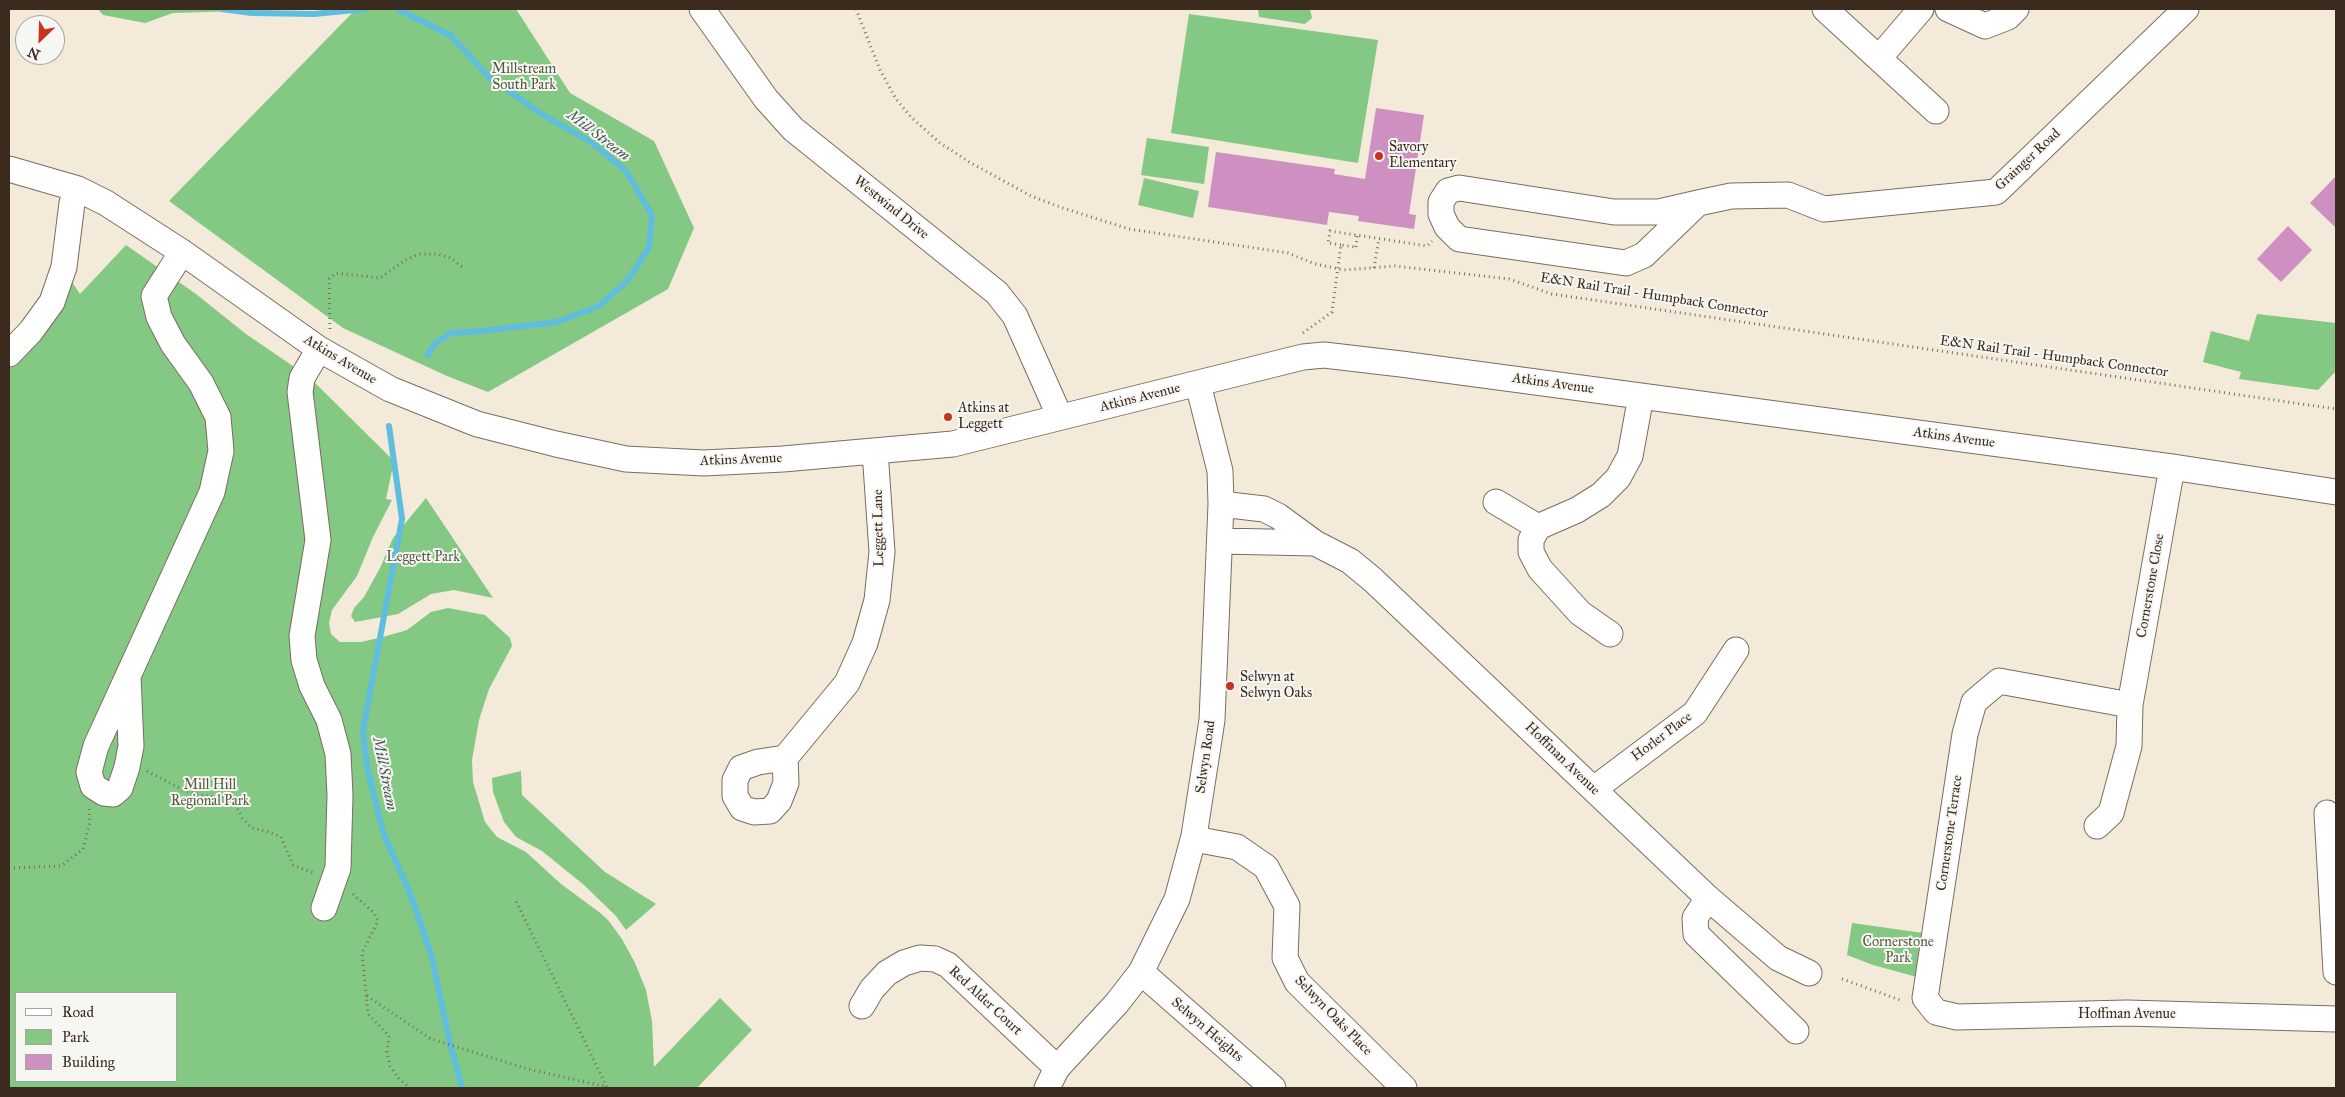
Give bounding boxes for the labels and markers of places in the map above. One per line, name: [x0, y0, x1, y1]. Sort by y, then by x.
place label: Savory Elementary: [1389, 140, 1456, 172]
marker: Savory Elementary: [1373, 150, 1385, 162]
place label: Atkins at Leggett: [958, 401, 1009, 434]
marker: Atkins at Leggett: [942, 411, 954, 423]
place label: Selwyn at Selwyn Oaks: [1240, 670, 1312, 702]
marker: Selwyn at Selwyn Oaks: [1224, 680, 1236, 692]

